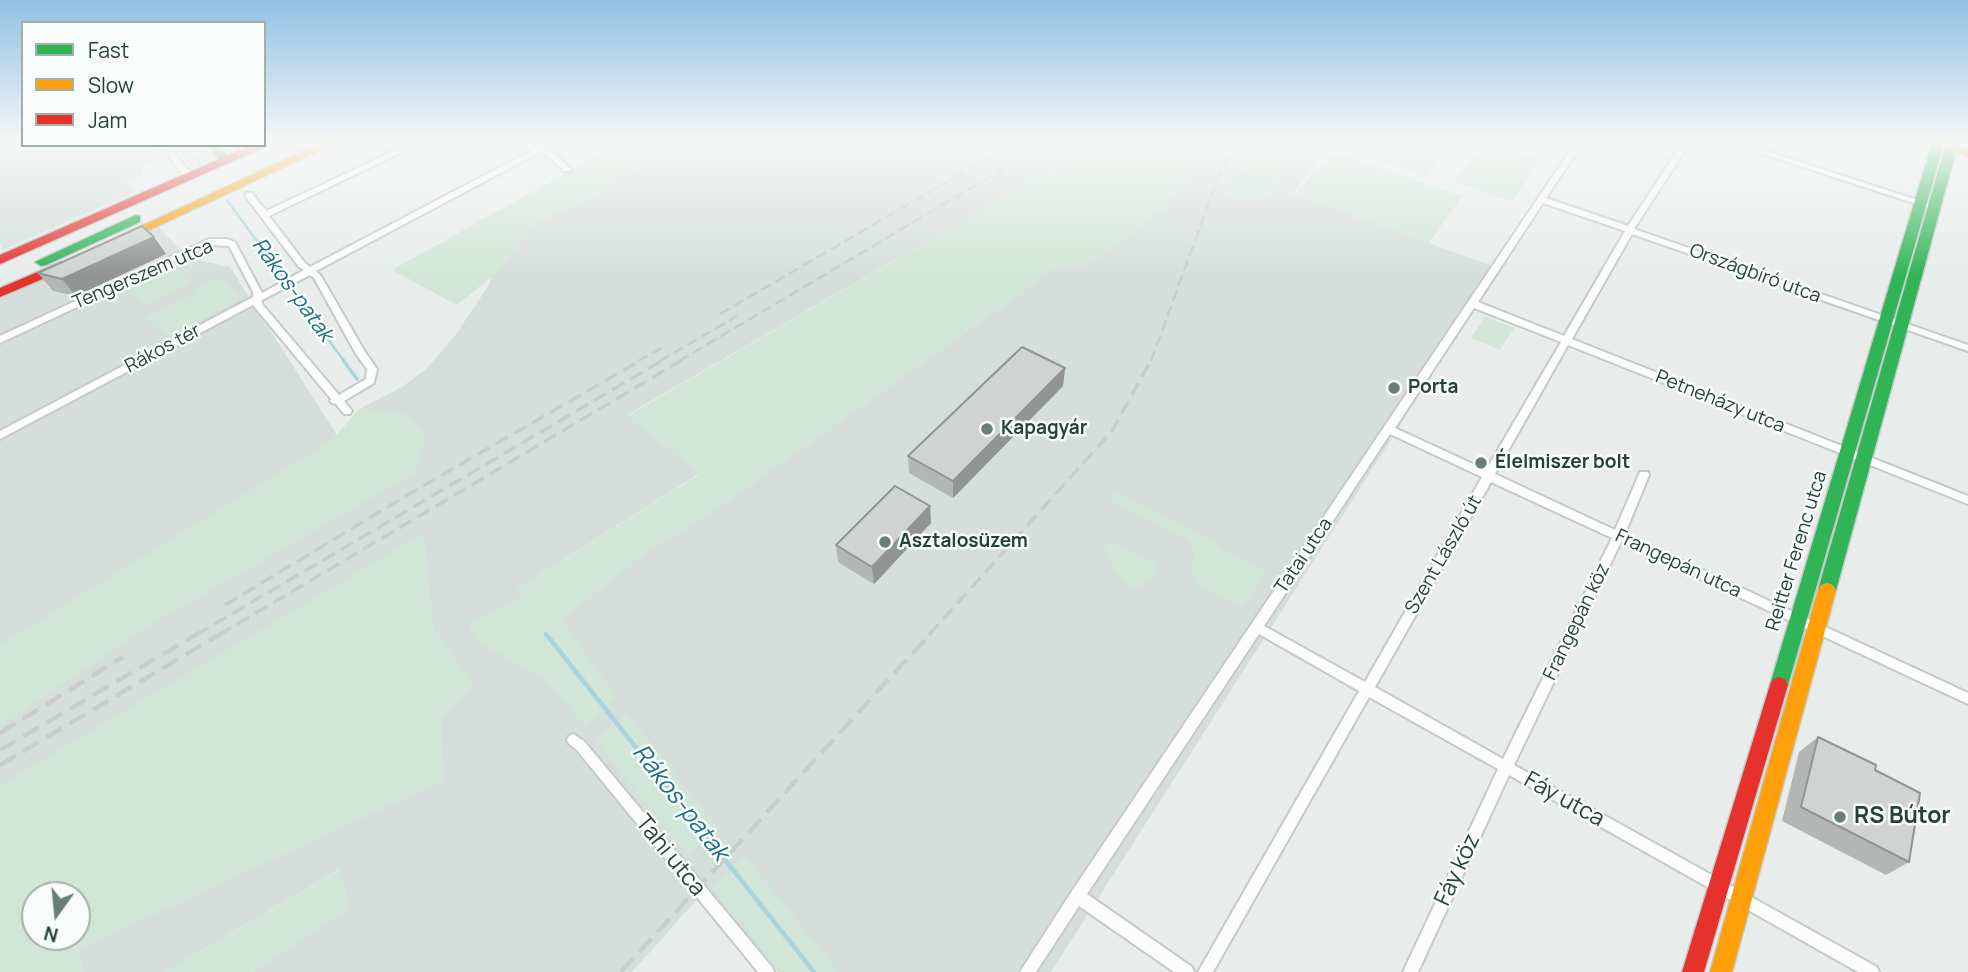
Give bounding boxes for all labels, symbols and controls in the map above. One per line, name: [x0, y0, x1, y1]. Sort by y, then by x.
legend: [21, 21, 266, 147]
text: Fast: [88, 36, 129, 64]
text: Slow: [88, 71, 134, 99]
text: Jam: [88, 106, 127, 134]
water label: Rákos-patak: [246, 233, 338, 347]
street label: Tengerszem utca: [69, 235, 217, 315]
street label: Országbíró utca: [1686, 240, 1824, 308]
street label: Rákos tér: [121, 320, 205, 378]
street label: Petneházy utca: [1652, 366, 1788, 438]
place label: Porta: [1408, 377, 1458, 399]
marker: Porta: [1386, 380, 1402, 396]
place label: Kapagyár: [1001, 418, 1087, 440]
marker: Kapagyár: [979, 421, 995, 437]
place label: Élelmiszer bolt: [1495, 452, 1630, 474]
marker: Élelmiszer bolt: [1473, 455, 1489, 471]
street label: Reitter Ferenc utca: [1762, 468, 1832, 634]
street label: Szent László út: [1401, 492, 1487, 618]
street label: Tatai utca: [1270, 514, 1338, 598]
street label: Frangepán utca: [1611, 525, 1745, 603]
place label: Asztalosüzem: [899, 531, 1028, 553]
marker: Asztalosüzem: [877, 534, 893, 550]
street label: Frangepán köz: [1539, 560, 1615, 684]
water label: Rákos-patak: [626, 739, 734, 867]
street label: Fáy utca: [1519, 767, 1609, 833]
place label: RS Bútor: [1854, 803, 1951, 831]
marker: RS Bútor: [1832, 809, 1848, 825]
street label: Tahi utca: [629, 810, 711, 902]
street label: Fáy köz: [1429, 830, 1487, 910]
north arrow: [21, 881, 91, 951]
text: N: [41, 920, 61, 949]

